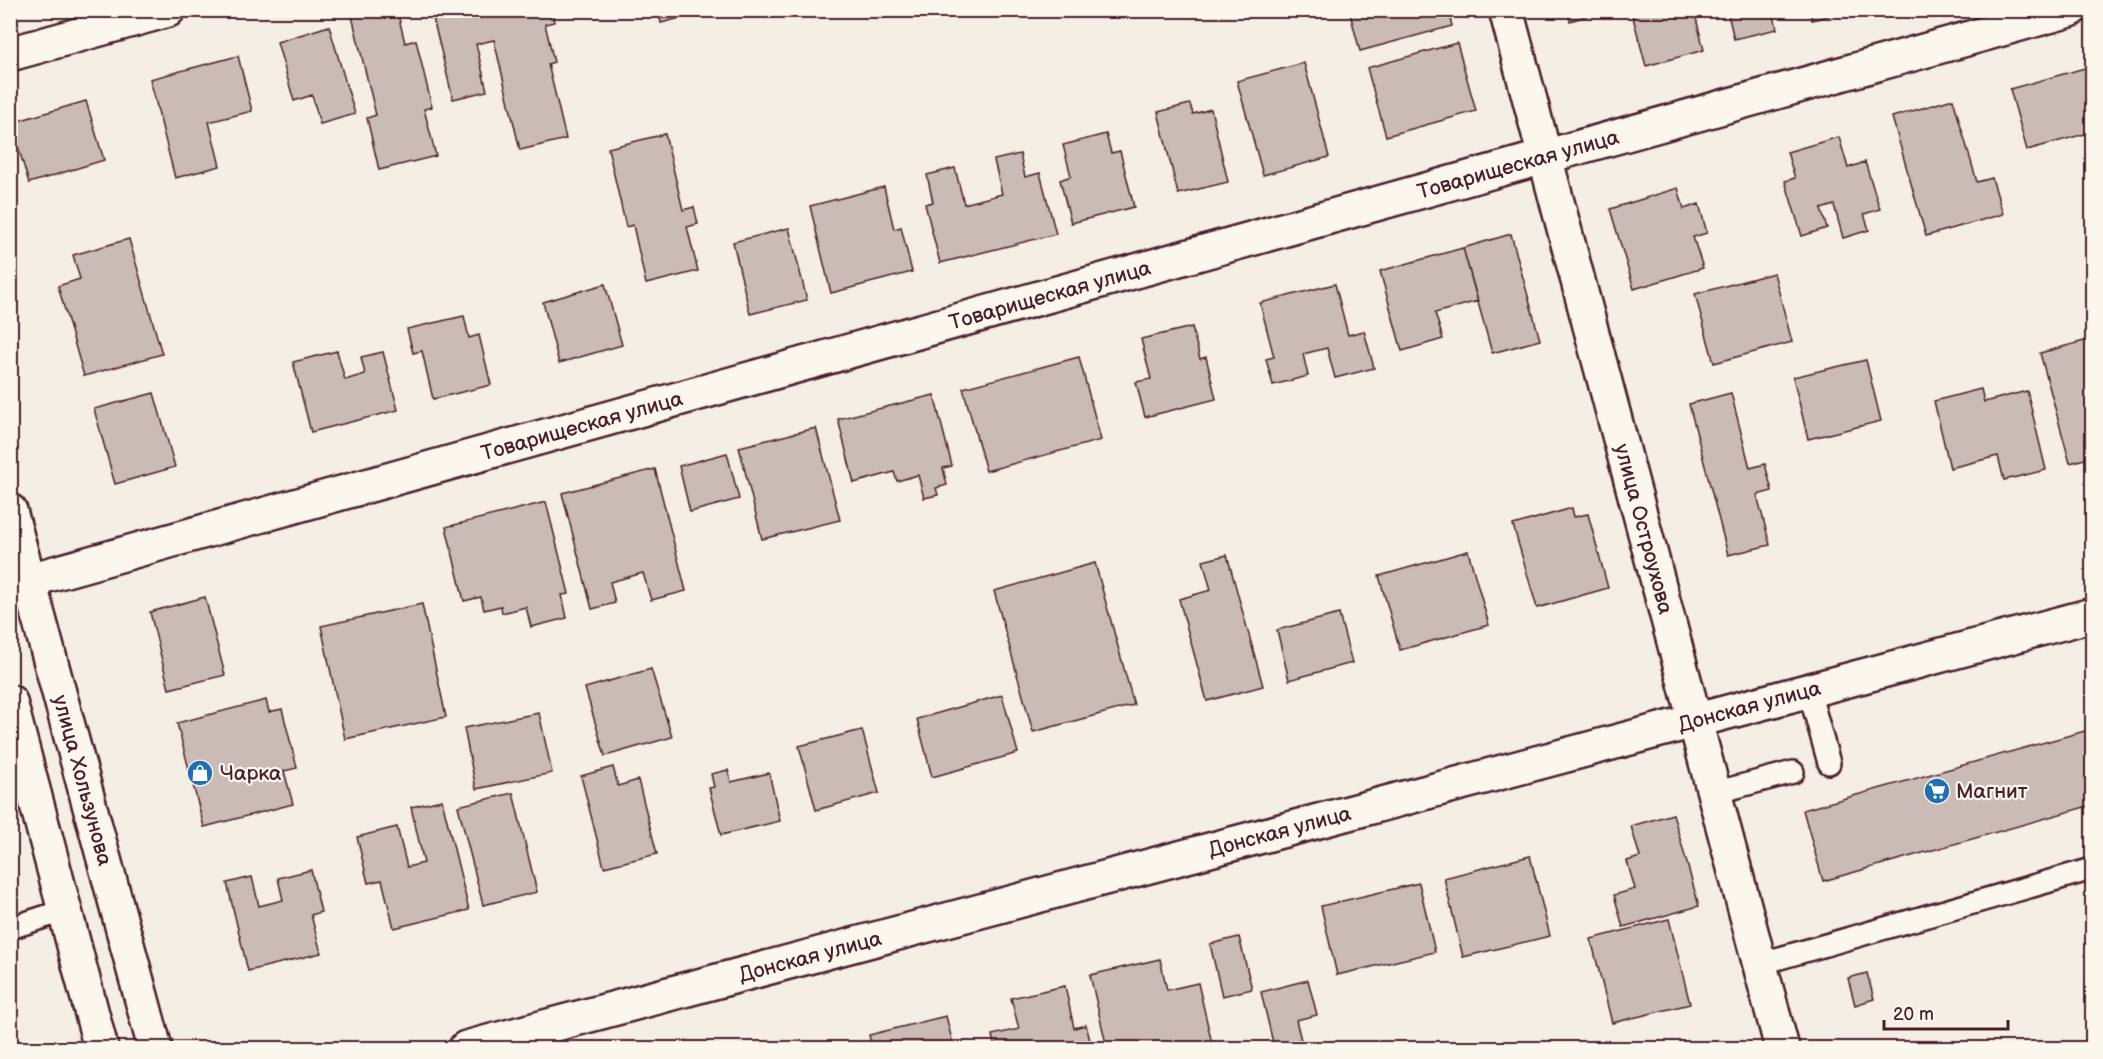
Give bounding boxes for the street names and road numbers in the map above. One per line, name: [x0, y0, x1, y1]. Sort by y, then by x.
street label: Товарищеская улица: [1414, 124, 1622, 204]
street label: Товарищеская улица: [946, 255, 1154, 335]
street label: Товарищеская улица: [478, 386, 686, 466]
street label: улица Остроухова: [1609, 441, 1679, 617]
street label: Донская улица: [1675, 675, 1824, 737]
street label: улица Хользунова: [48, 692, 118, 869]
street label: Донская улица: [1206, 800, 1354, 862]
street label: Донская улица: [736, 925, 885, 987]

